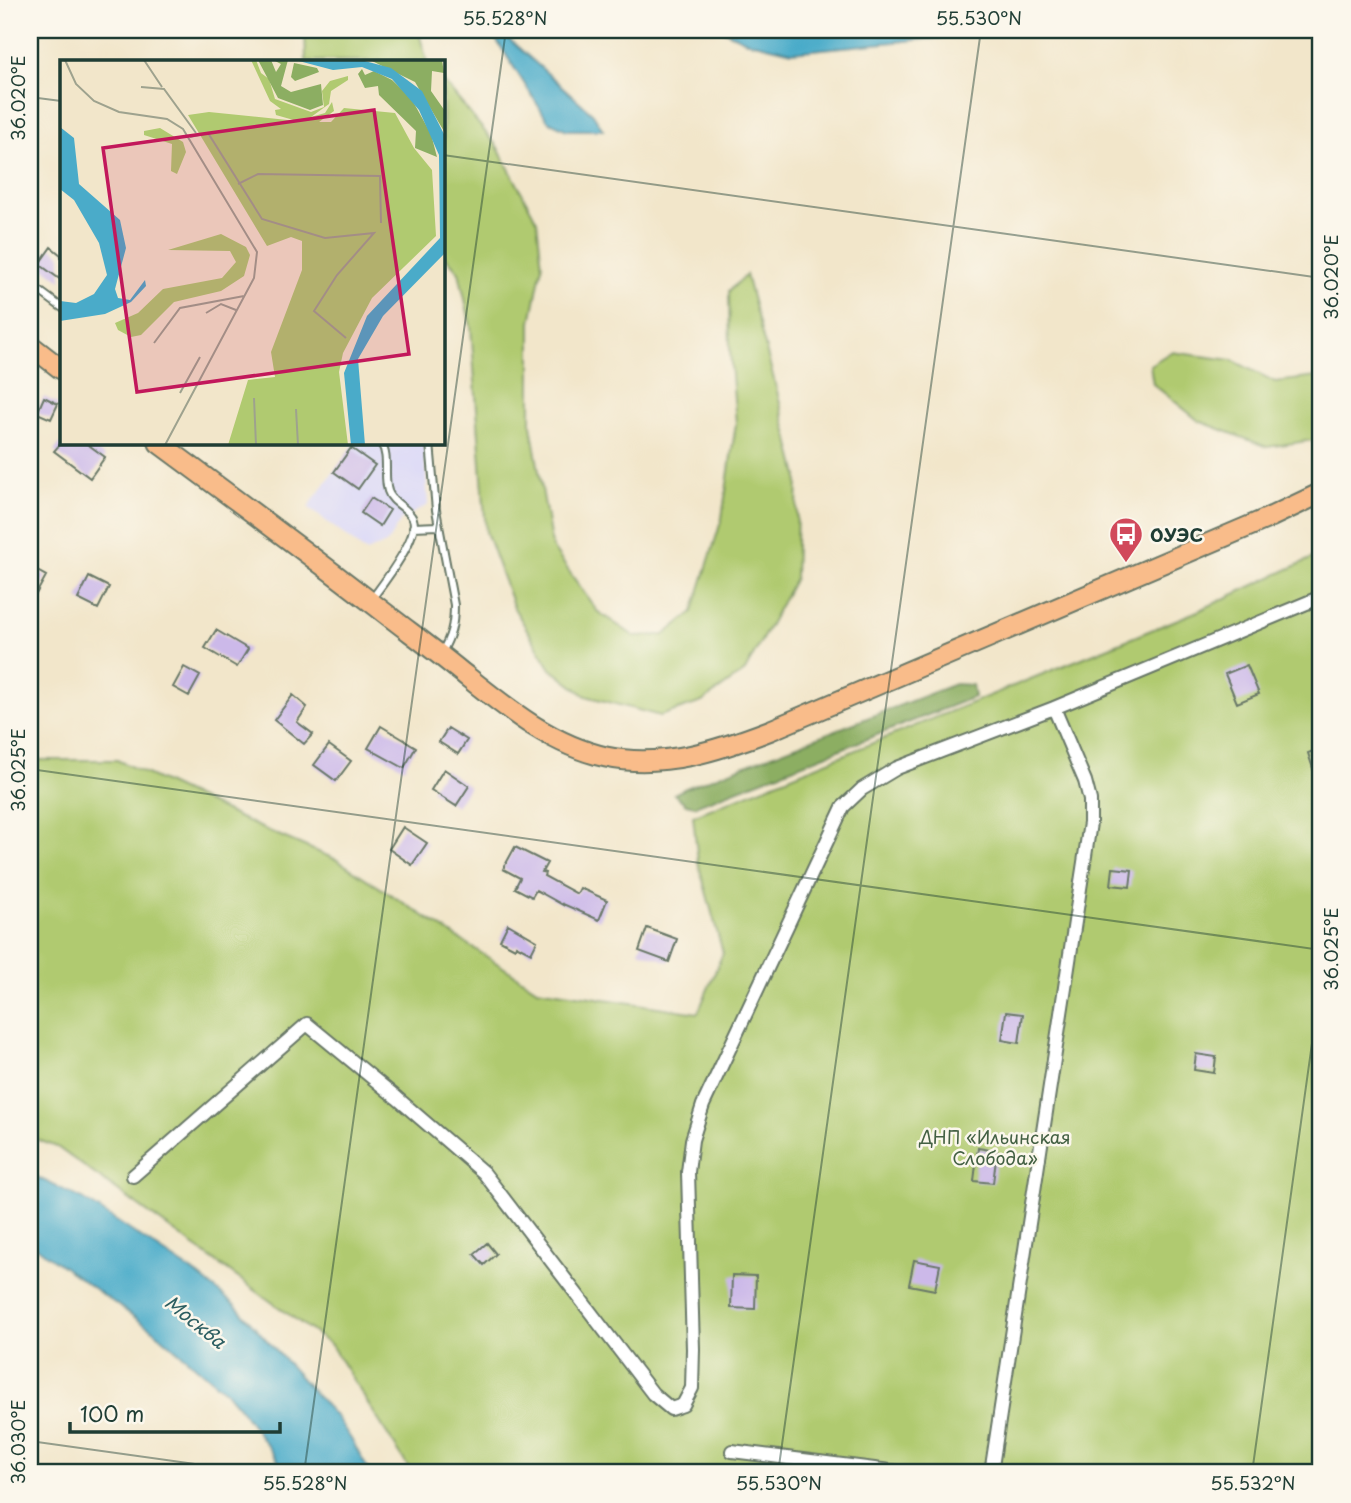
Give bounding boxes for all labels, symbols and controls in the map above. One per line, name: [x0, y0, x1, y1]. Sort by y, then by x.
text: 55.528°N: [463, 4, 547, 31]
text: 55.530°N: [936, 4, 1022, 31]
text: 36.020°E: [4, 55, 31, 141]
inset map: [60, 60, 444, 444]
text: 36.020°E: [1317, 234, 1344, 320]
bus stop icon: ОУЭС: [1107, 515, 1145, 564]
place label: ОУЭС: [1150, 521, 1203, 548]
text: 36.025°E: [4, 728, 31, 812]
text: 36.025°E: [1317, 907, 1344, 991]
park label: ДНП «Ильинская Слобода»: [918, 1123, 1071, 1171]
water label: Москва: [160, 1288, 233, 1355]
scale bar: [70, 1391, 280, 1435]
text: 100 m: [80, 1397, 144, 1429]
text: 36.030°E: [4, 1399, 31, 1485]
text: 55.528°N: [263, 1469, 347, 1496]
text: 55.530°N: [736, 1469, 822, 1496]
text: 55.532°N: [1210, 1469, 1296, 1496]

